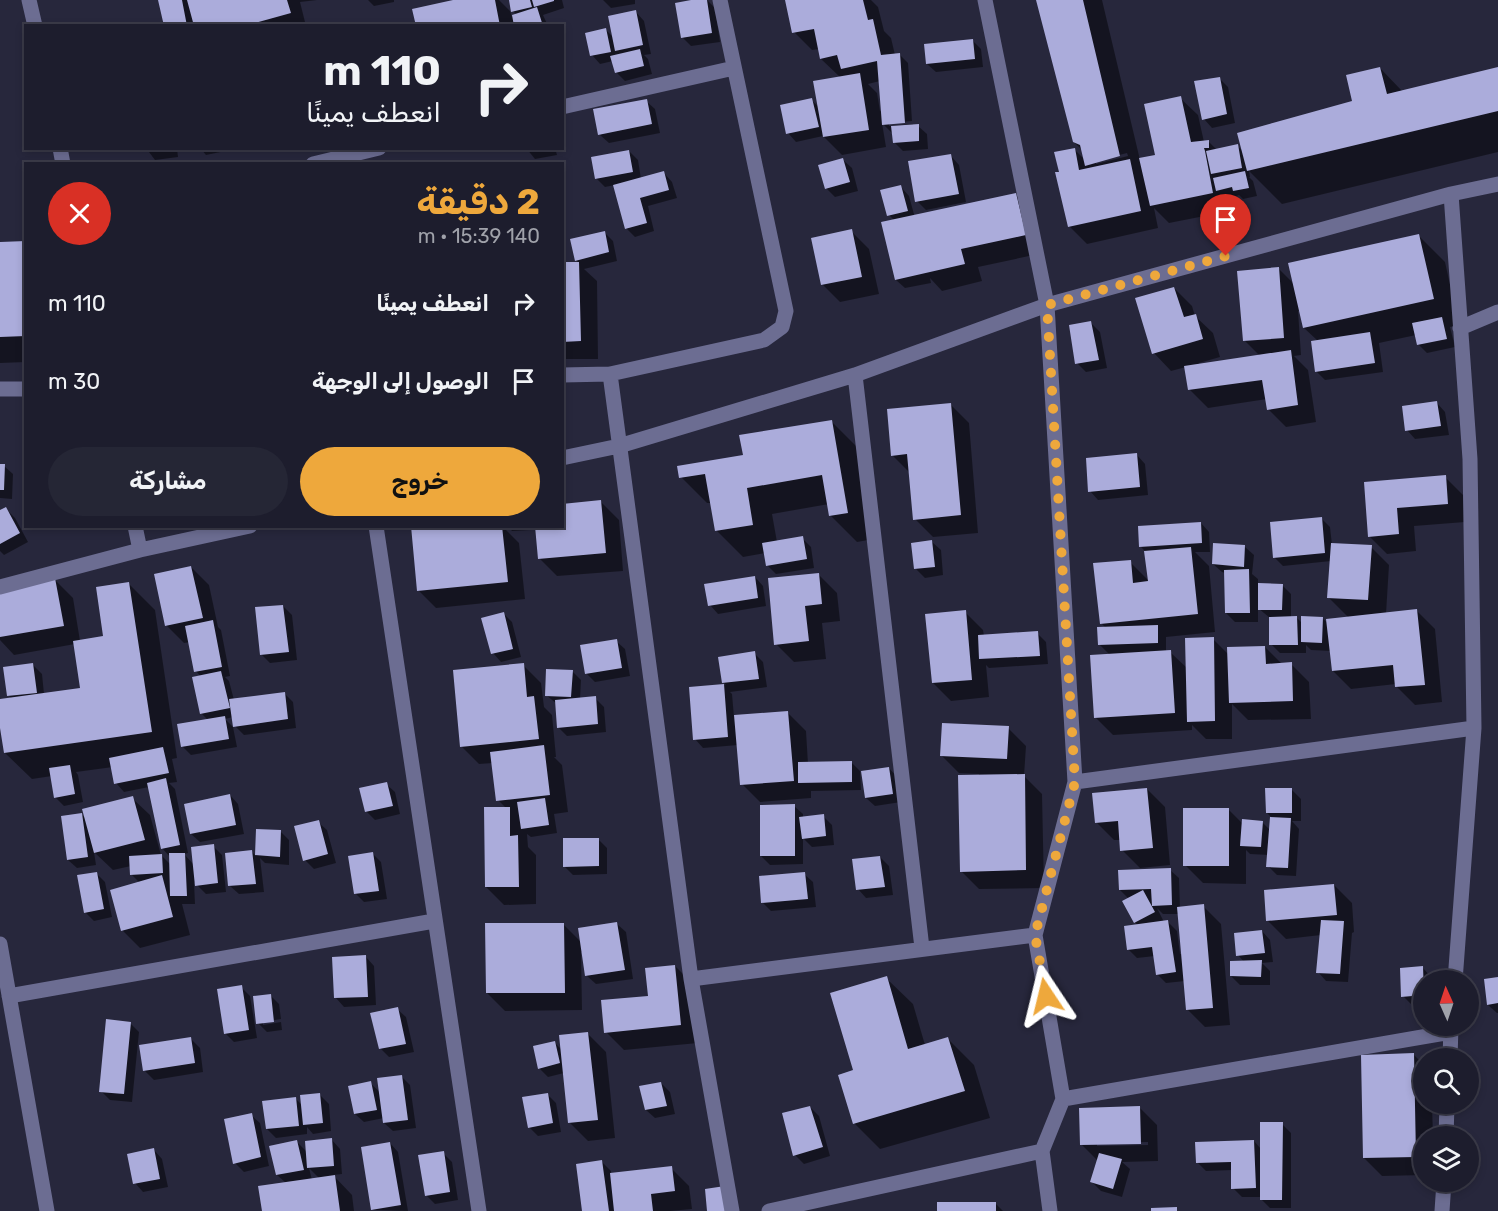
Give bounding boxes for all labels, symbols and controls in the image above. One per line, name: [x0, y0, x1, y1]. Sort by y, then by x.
text: 110 m: [323, 46, 441, 96]
icon: right: [462, 48, 540, 126]
text: انعطف يمينًا: [306, 97, 441, 129]
text: 2 دقيقة: [416, 180, 540, 223]
button: close: [48, 182, 111, 245]
pin: [1200, 194, 1251, 256]
icon: arrive: [1209, 203, 1242, 236]
text: 140 m · 15:39: [418, 224, 540, 248]
icon: right: [507, 287, 540, 320]
text: 110 m: [48, 290, 106, 317]
text: انعطف يمينًا: [376, 290, 489, 317]
icon: arrive: [507, 365, 540, 398]
text: 30 m: [48, 368, 100, 395]
text: الوصول إلى الوجهة: [312, 368, 489, 395]
button: مشاركة: [48, 447, 288, 516]
button: خروج: [300, 447, 540, 516]
position arrow: [1014, 964, 1078, 1028]
north arrow: [1413, 970, 1479, 1036]
map controls: [1413, 970, 1479, 1192]
button: search: [1413, 1048, 1479, 1114]
button: layers: [1413, 1126, 1479, 1192]

